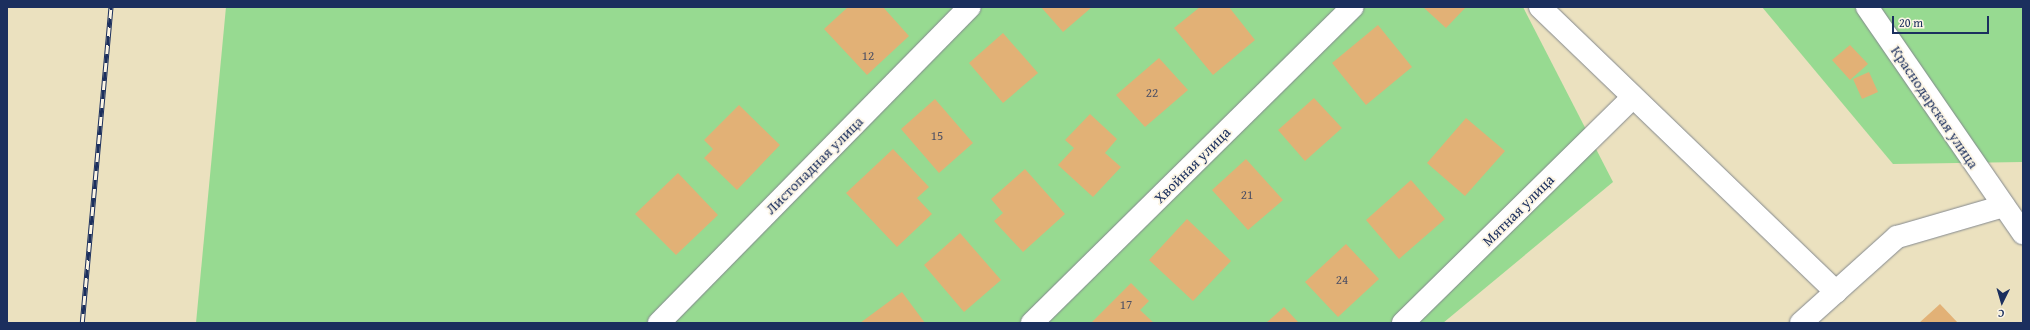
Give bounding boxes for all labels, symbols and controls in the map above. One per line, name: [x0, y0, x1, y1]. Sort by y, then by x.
scale bar: [1894, 8, 1991, 34]
text: 20 m: [1899, 14, 1923, 31]
street label: Краснодарская улица: [1887, 42, 1983, 172]
house number: 12: [862, 48, 874, 64]
house number: 22: [1146, 85, 1158, 101]
street label: Листопадная улица: [761, 112, 867, 218]
street label: Хвойная улица: [1150, 123, 1234, 207]
house number: 15: [931, 128, 943, 144]
street label: Мятная улица: [1478, 170, 1558, 250]
house number: 21: [1241, 187, 1253, 203]
house number: 24: [1336, 272, 1348, 288]
north arrow: [1982, 282, 2022, 322]
house number: 17: [1120, 297, 1132, 313]
text: С: [1997, 306, 2005, 322]

